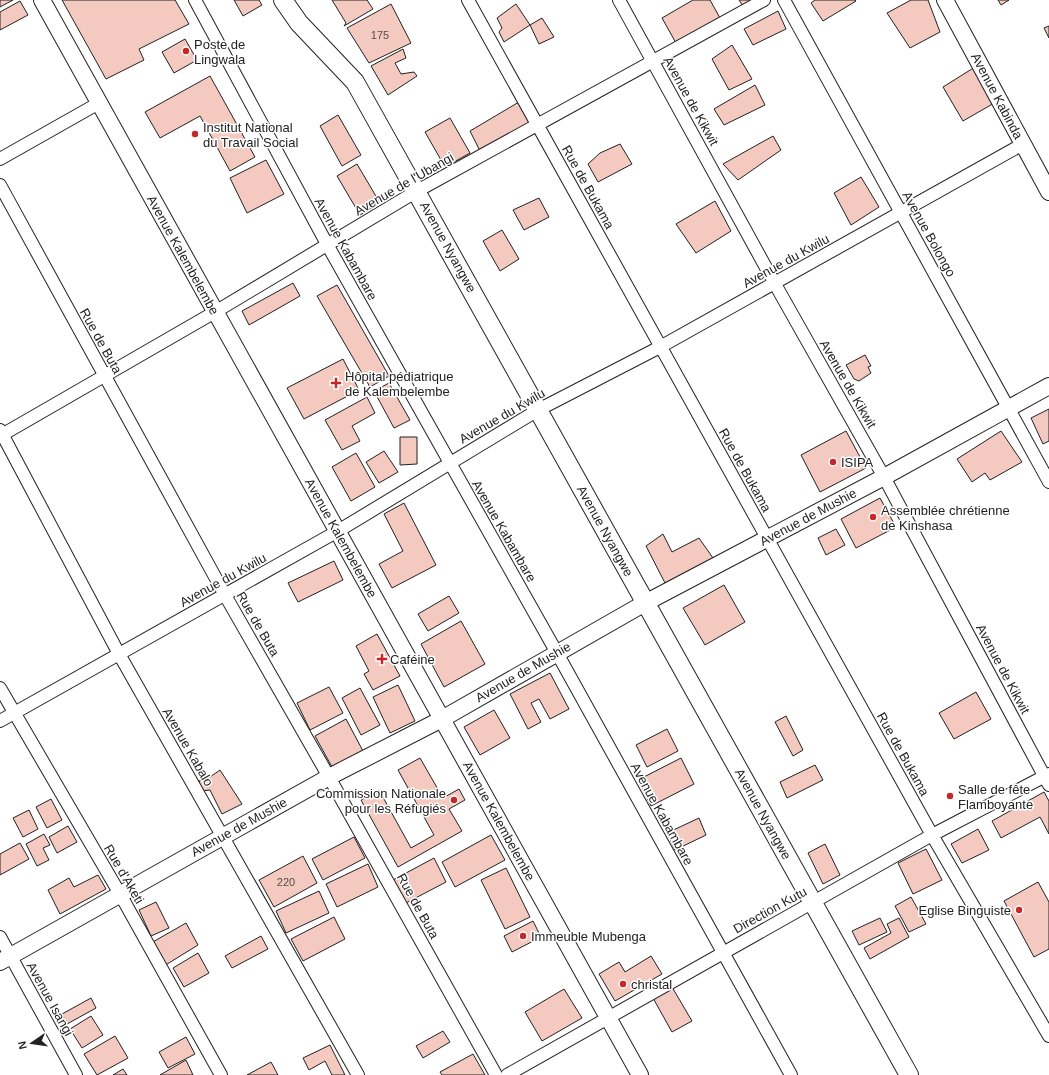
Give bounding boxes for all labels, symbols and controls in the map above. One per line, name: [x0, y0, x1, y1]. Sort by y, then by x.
house number: 175: [371, 29, 389, 41]
place label: Poste de Lingwala: [194, 37, 246, 67]
marker: Poste de Lingwala: [181, 46, 191, 56]
street label: Avenue Kabinda: [968, 50, 1026, 142]
street label: Avenue de Kikwit: [660, 54, 722, 148]
place label: Institut National du Travail Social: [203, 120, 298, 150]
marker: Institut National du Travail Social: [190, 129, 200, 139]
street label: Rue de Bukama: [559, 143, 618, 232]
street label: Avenue de l'Ubangi: [352, 149, 456, 219]
street label: Avenue Bolongo: [899, 189, 959, 279]
street label: Avenue Kalembelembe: [144, 193, 222, 317]
street label: Avenue Kabambare: [312, 195, 380, 303]
street label: Avenue Nyangwe: [417, 199, 479, 295]
street label: Avenue du Kwilu: [740, 231, 832, 291]
street label: Rue de Buta: [77, 306, 125, 377]
street label: Avenue de Kikwit: [817, 337, 880, 431]
place label: Hôpital pédiatrique de Kalembelembe: [345, 369, 453, 399]
marker: Hôpital pédiatrique de Kalembelembe: [330, 377, 342, 389]
street label: Avenue du Kwilu: [456, 385, 548, 447]
street label: Rue de Bukama: [716, 426, 775, 515]
place label: ISIPA: [841, 455, 874, 470]
marker: ISIPA: [828, 457, 838, 467]
street label: Avenue Kalembelembe: [302, 476, 380, 600]
street label: Avenue Kabambare: [469, 478, 539, 584]
street label: Avenue Nyangwe: [574, 483, 636, 579]
street label: Avenue de Mushie: [757, 485, 859, 549]
place label: Assemblée chrétienne de Kinshasa: [881, 503, 1010, 533]
marker: Assemblée chrétienne de Kinshasa: [868, 512, 878, 522]
street label: Avenue du Kwilu: [177, 550, 269, 610]
street label: Rue de Buta: [233, 589, 283, 660]
street label: Avenue de Kikwit: [973, 622, 1033, 717]
street label: Avenue de Mushie: [473, 639, 573, 705]
place label: Caféine: [390, 652, 435, 667]
marker: Caféine: [377, 654, 387, 664]
street label: Avenue Kabalo: [160, 705, 216, 789]
street label: Rue de Bukama: [874, 710, 933, 799]
street label: Avenue Kalembelembe: [460, 759, 538, 883]
street label: Avenue Kabambare: [628, 760, 696, 868]
street label: Avenue Nyangwe: [732, 766, 794, 862]
place label: Salle de fête Flamboyante: [958, 782, 1033, 812]
place label: Commission Nationale pour les Réfugiés: [316, 786, 446, 816]
marker: Salle de fête Flamboyante: [945, 791, 955, 801]
street label: Avenue de Mushie: [188, 794, 290, 860]
marker: Commission Nationale pour les Réfugiés: [449, 795, 459, 805]
street label: Rue d'Aketi: [101, 842, 147, 906]
street label: Rue de Buta: [394, 871, 442, 942]
house number: 220: [277, 876, 295, 888]
street label: Direction Kutu: [731, 884, 809, 936]
place label: Eglise Binguiste: [919, 903, 1011, 918]
marker: Eglise Binguiste: [1014, 905, 1024, 915]
place label: Immeuble Mubenga: [531, 929, 647, 944]
marker: Immeuble Mubenga: [518, 931, 528, 941]
street label: Avenue Isangi: [24, 959, 77, 1039]
place label: christal: [631, 977, 672, 992]
marker: christal: [618, 979, 628, 989]
north arrow: [12, 1023, 52, 1063]
text: N: [16, 1040, 29, 1050]

